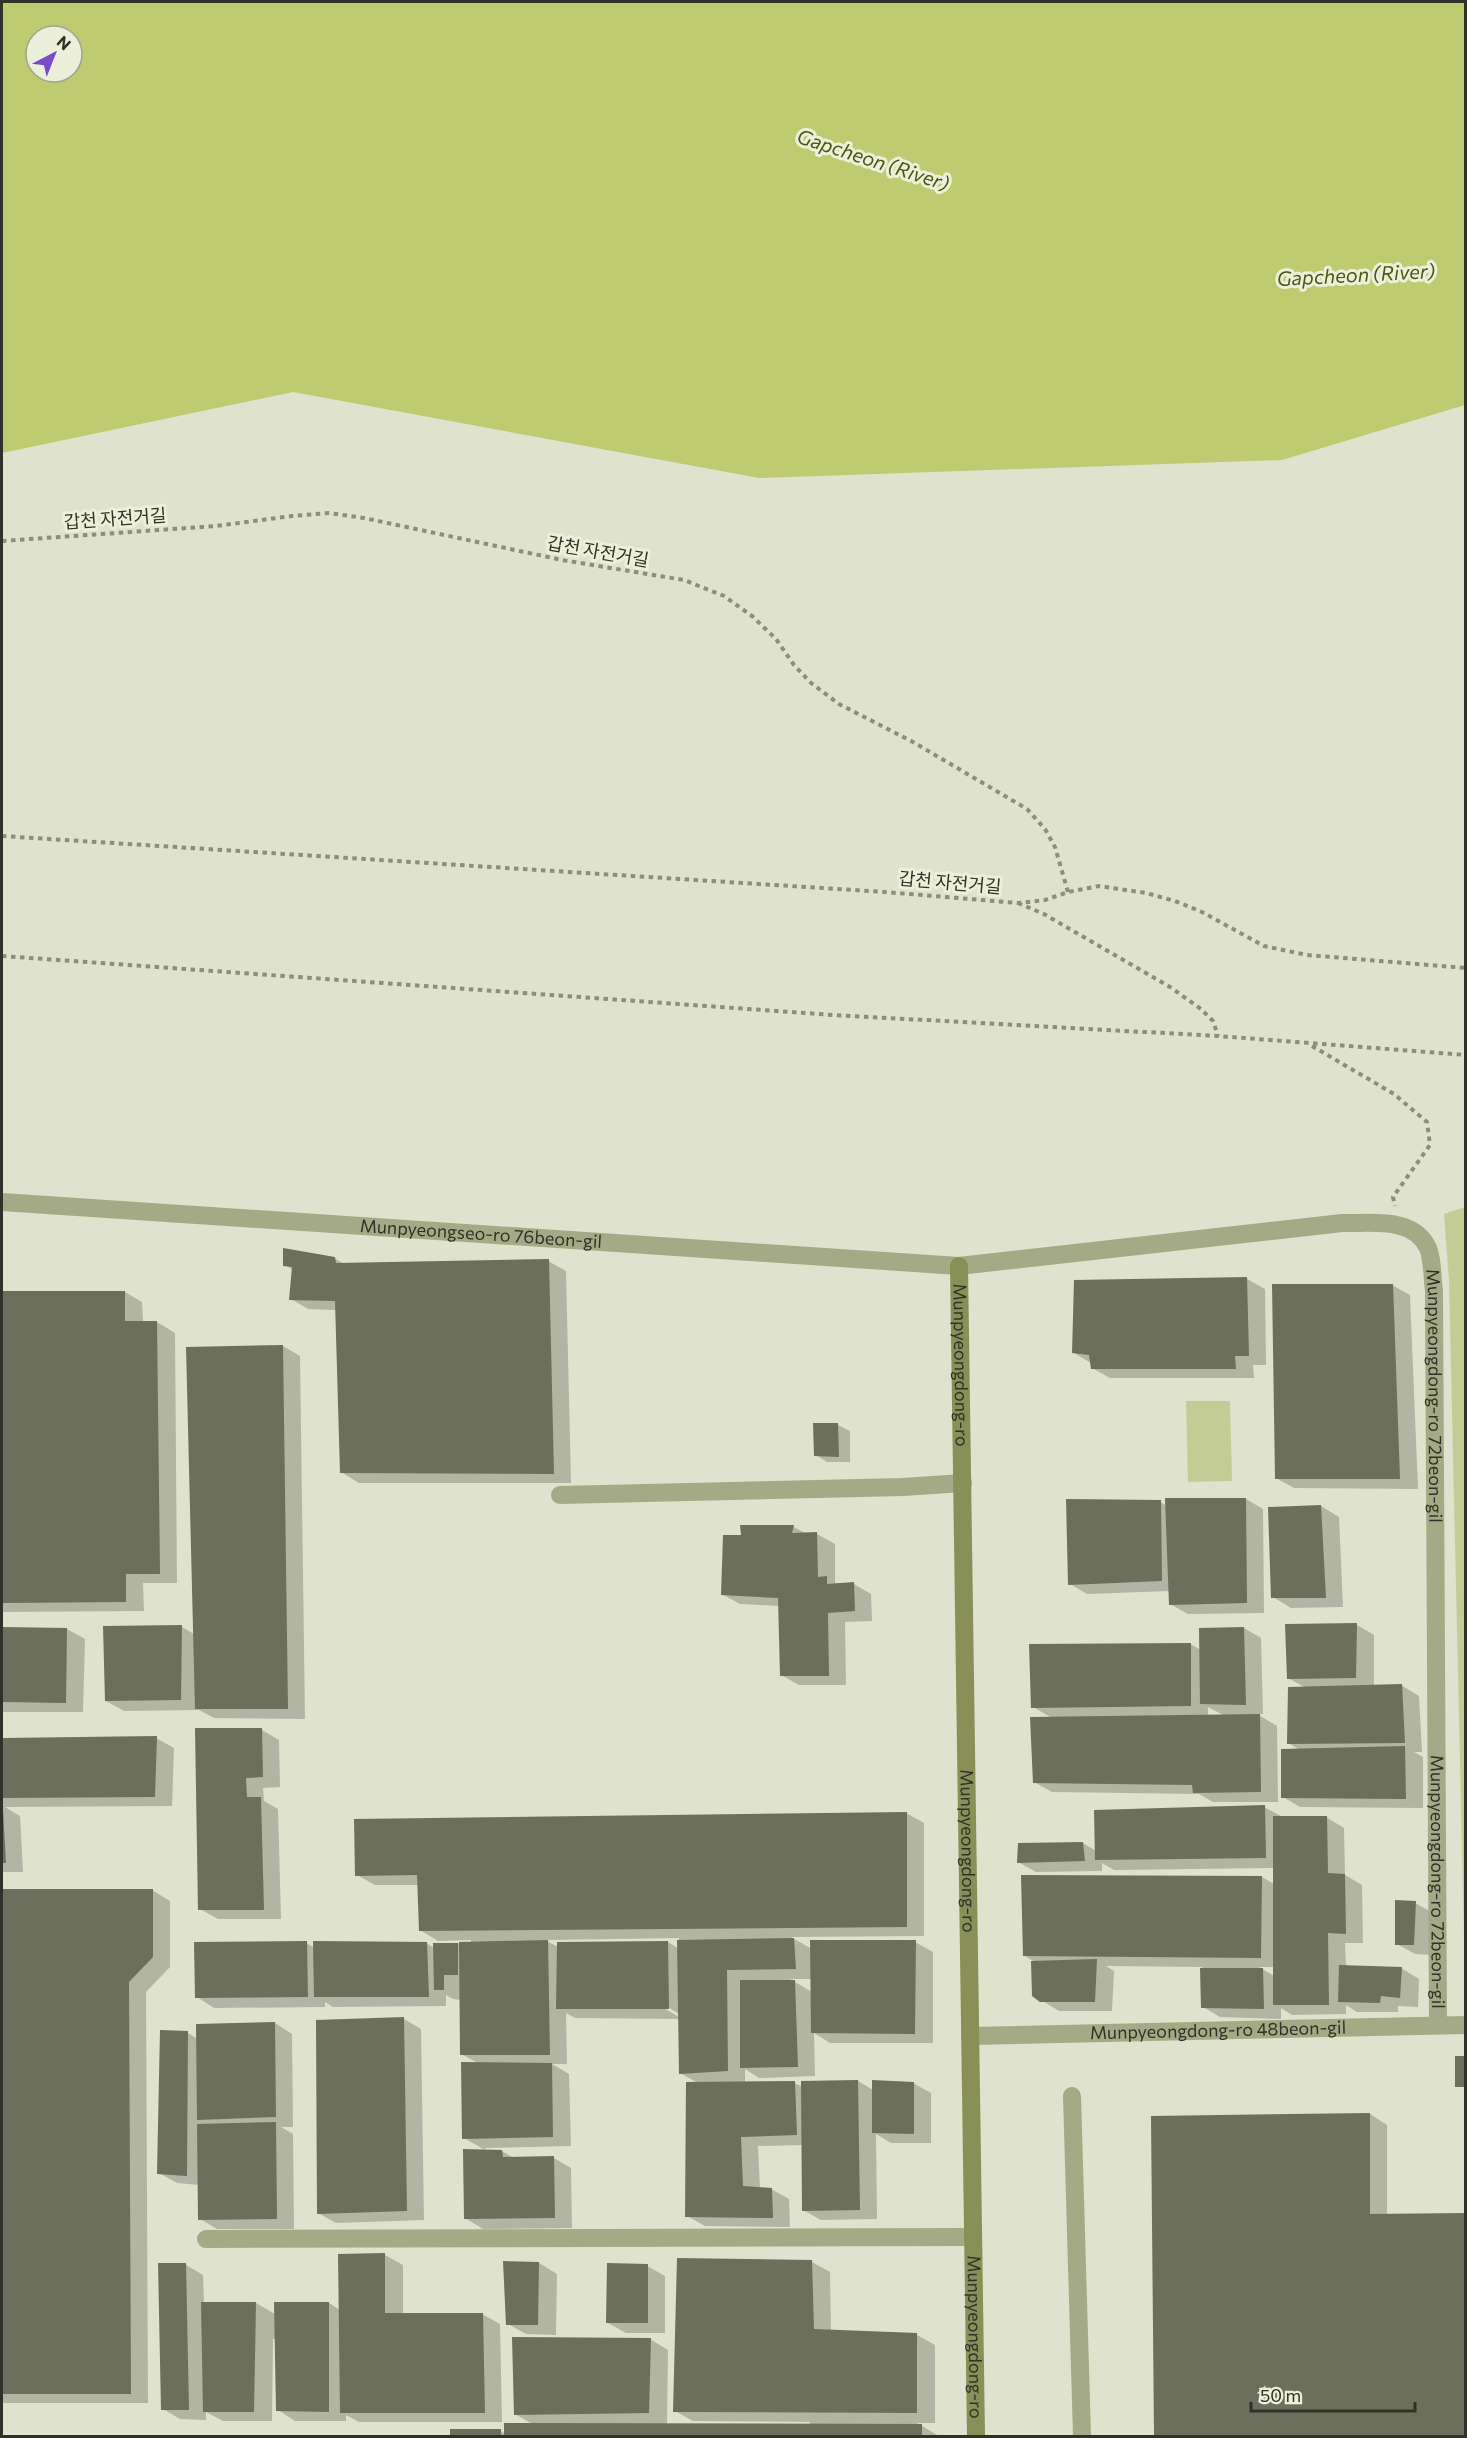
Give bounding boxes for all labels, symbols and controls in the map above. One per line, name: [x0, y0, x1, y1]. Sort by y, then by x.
north arrow: [24, 24, 84, 84]
text: N: [54, 31, 75, 54]
water label: Gapcheon (River): [794, 123, 953, 195]
water label: Gapcheon (River): [1276, 258, 1436, 290]
street label: 갑천 자전거길: [63, 503, 167, 533]
street label: 갑천 자전거길: [546, 531, 651, 571]
street label: 갑천 자전거길: [898, 867, 1002, 897]
street label: Munpyeongseo-ro 76beon-gil: [359, 1214, 603, 1252]
street label: Munpyeongdong-ro 72beon-gil: [1422, 1268, 1447, 1523]
street label: Munpyeongdong-ro: [949, 1283, 974, 1447]
street label: Munpyeongdong-ro 72beon-gil: [1427, 1755, 1450, 2009]
street label: Munpyeongdong-ro: [956, 1769, 981, 1933]
street label: Munpyeongdong-ro 48beon-gil: [1089, 2016, 1346, 2043]
street label: Munpyeongdong-ro: [963, 2255, 988, 2419]
scale bar: [1251, 2375, 1414, 2413]
text: 50 m: [1260, 2384, 1301, 2406]

